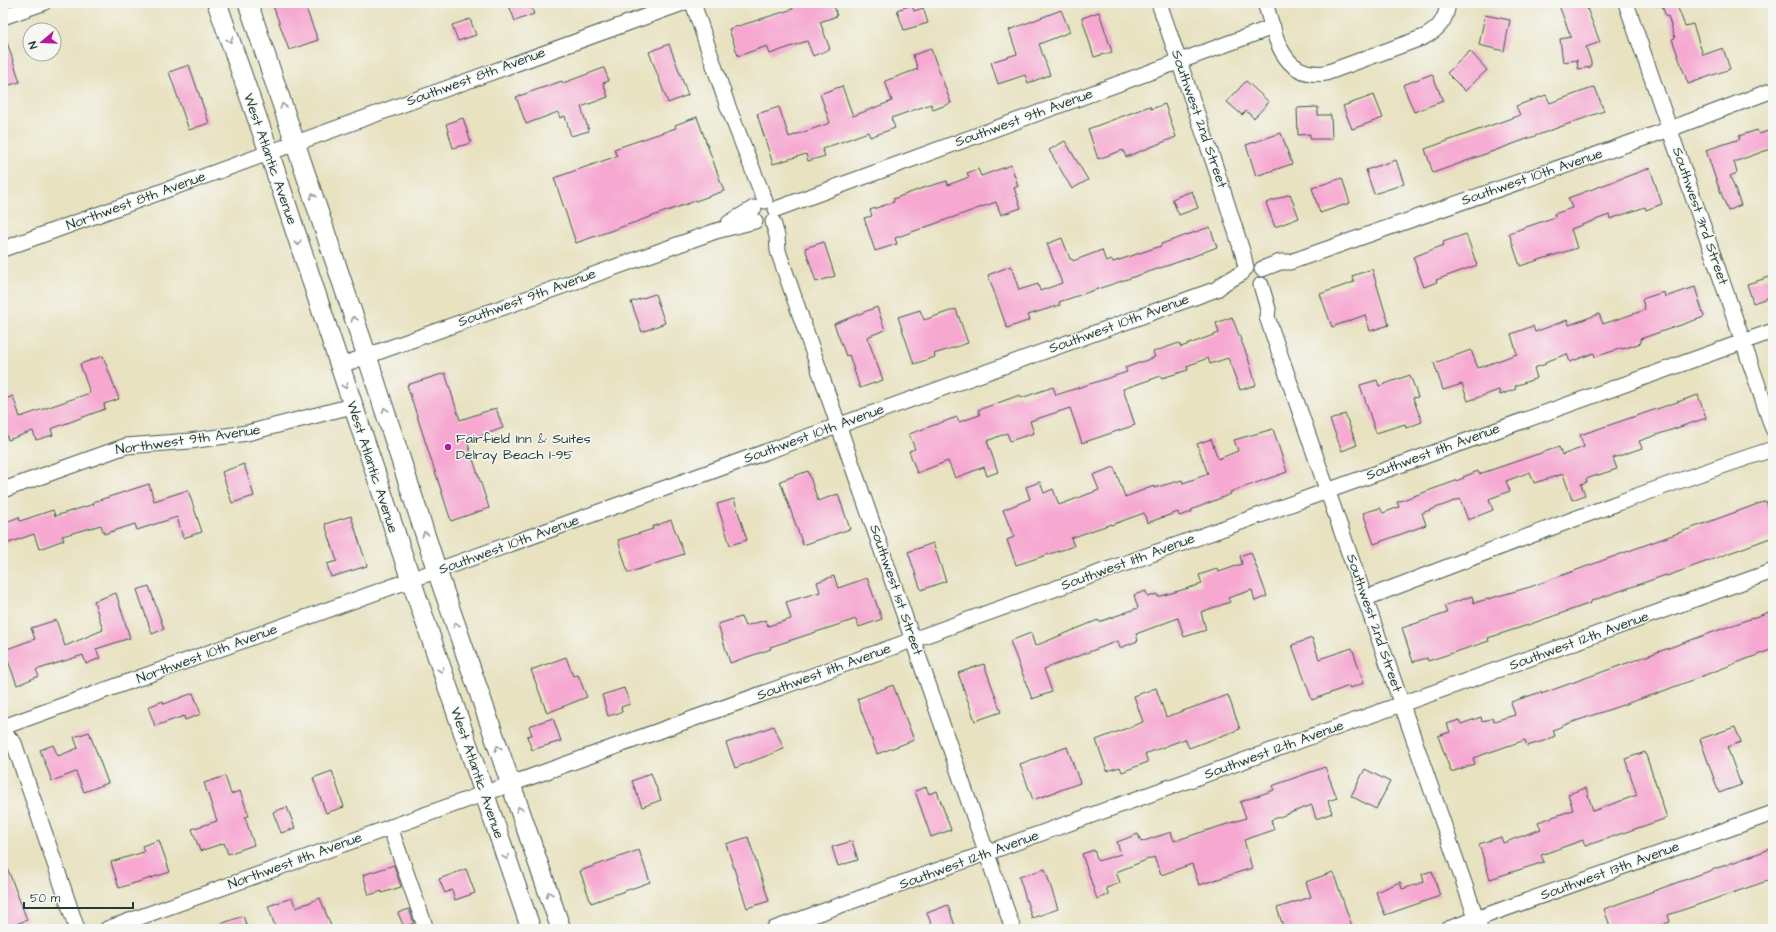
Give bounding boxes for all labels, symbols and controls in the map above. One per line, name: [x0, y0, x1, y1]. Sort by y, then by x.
north arrow: [22, 22, 62, 62]
one-way arrow: [225, 36, 233, 43]
text: N: [25, 39, 41, 51]
street label: Southwest 8th Avenue: [404, 42, 549, 111]
street label: Southwest 2nd Street: [1166, 47, 1232, 191]
street label: Southwest 9th Avenue: [952, 84, 1096, 152]
street label: West Atlantic Avenue: [238, 91, 302, 228]
one-way arrow: [279, 103, 288, 110]
street label: Southwest 10th Avenue: [1459, 143, 1606, 211]
street label: Southwest 3rd Street: [1667, 144, 1733, 288]
street label: Northwest 8th Avenue: [64, 166, 209, 236]
one-way arrow: [309, 192, 318, 199]
one-way arrow: [293, 239, 302, 246]
street label: Southwest 9th Avenue: [455, 264, 599, 332]
street label: Southwest 10th Avenue: [1046, 289, 1192, 359]
one-way arrow: [351, 316, 359, 323]
one-way arrow: [341, 382, 349, 389]
street label: West Atlantic Avenue: [341, 398, 403, 536]
street label: Southwest 10th Avenue: [741, 399, 887, 469]
one-way arrow: [381, 407, 389, 414]
street label: Southwest 11th Avenue: [1363, 418, 1503, 486]
street label: Northwest 9th Avenue: [114, 420, 262, 460]
place label: Fairfield Inn & Suites Delray Beach I-95: [456, 429, 591, 465]
marker: Fairfield Inn & Suites Delray Beach I-95: [443, 442, 453, 452]
street label: Southwest 10th Avenue: [436, 510, 582, 580]
street label: Southwest 1st Street: [864, 522, 928, 658]
street label: Southwest 11th Avenue: [1058, 528, 1198, 596]
one-way arrow: [421, 530, 430, 537]
street label: Southwest 2nd Street: [1341, 551, 1407, 695]
street label: Southwest 12th Avenue: [1506, 606, 1652, 676]
street label: Northwest 10th Avenue: [134, 619, 281, 689]
one-way arrow: [452, 621, 460, 628]
street label: Southwest 11th Avenue: [754, 638, 894, 706]
one-way arrow: [437, 667, 445, 674]
street label: West Atlantic Avenue: [445, 705, 509, 842]
street label: Southwest 12th Avenue: [1201, 715, 1347, 785]
one-way arrow: [494, 744, 503, 751]
one-way arrow: [516, 805, 524, 812]
street label: Southwest 12th Avenue: [896, 825, 1042, 895]
street label: Northwest 11th Avenue: [225, 827, 365, 895]
street label: Southwest 13th Avenue: [1538, 836, 1683, 905]
one-way arrow: [501, 854, 510, 861]
scale bar: [24, 884, 133, 910]
text: 50 m: [30, 890, 61, 907]
one-way arrow: [545, 891, 553, 898]

